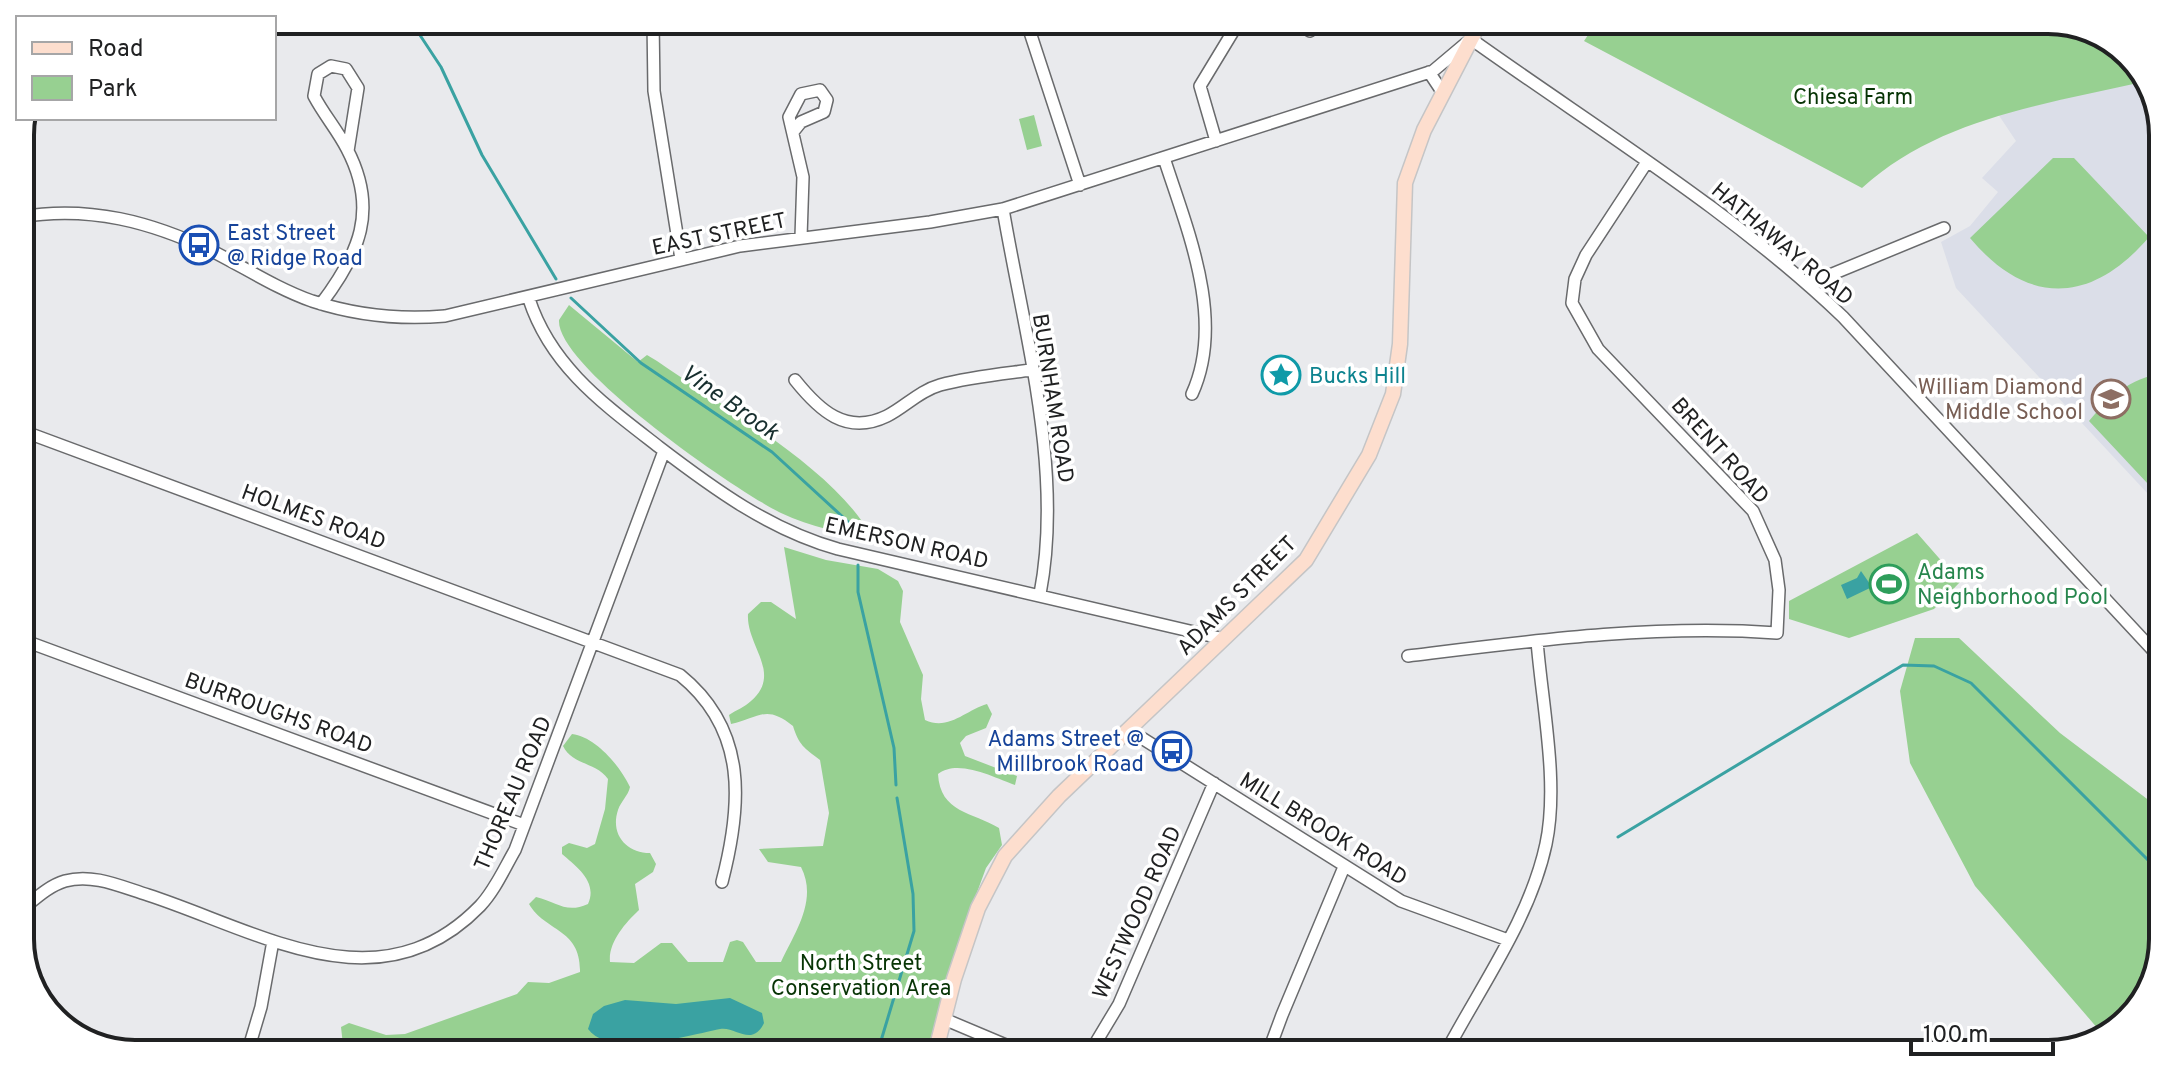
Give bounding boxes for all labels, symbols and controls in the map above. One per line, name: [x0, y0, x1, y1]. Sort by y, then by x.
legend: [16, 16, 276, 120]
text: Road: [88, 35, 144, 65]
text: Park: [88, 75, 138, 105]
park label: Chiesa Farm: [1793, 85, 1913, 112]
street label: HATHAWAY ROAD: [1705, 178, 1858, 312]
street label: EAST STREET: [650, 208, 789, 263]
place label: East Street @ Ridge Road: [227, 221, 363, 273]
bus stop icon: East Street @ Ridge Road: [178, 224, 220, 266]
street label: BURNHAM ROAD: [1025, 312, 1078, 485]
place icon: Bucks Hill: [1260, 354, 1302, 396]
water label: Vine Brook: [674, 359, 785, 449]
place label: Bucks Hill: [1309, 364, 1406, 391]
place label: William Diamond Middle School: [1917, 375, 2083, 427]
school or university icon: William Diamond Middle School: [2090, 378, 2132, 420]
street label: BRENT ROAD: [1664, 393, 1774, 510]
street label: HOLMES ROAD: [237, 480, 389, 557]
street label: EMERSON ROAD: [822, 512, 991, 576]
street label: ADAMS STREET: [1172, 531, 1303, 662]
place label: Adams Neighborhood Pool: [1917, 560, 2108, 612]
sports icon: Adams Neighborhood Pool: [1868, 563, 1910, 605]
street label: BURROUGHS ROAD: [181, 668, 376, 761]
street label: THOREAU ROAD: [470, 713, 559, 875]
place label: Adams Street @ Millbrook Road: [987, 727, 1144, 779]
bus stop icon: Adams Street @ Millbrook Road: [1151, 730, 1193, 772]
street label: MILL BROOK ROAD: [1234, 768, 1412, 893]
street label: WESTWOOD ROAD: [1088, 822, 1189, 1004]
park label: North Street Conservation Area: [771, 951, 951, 1003]
scale bar: [1911, 1006, 2053, 1056]
text: 100 m: [1923, 1021, 1989, 1051]

